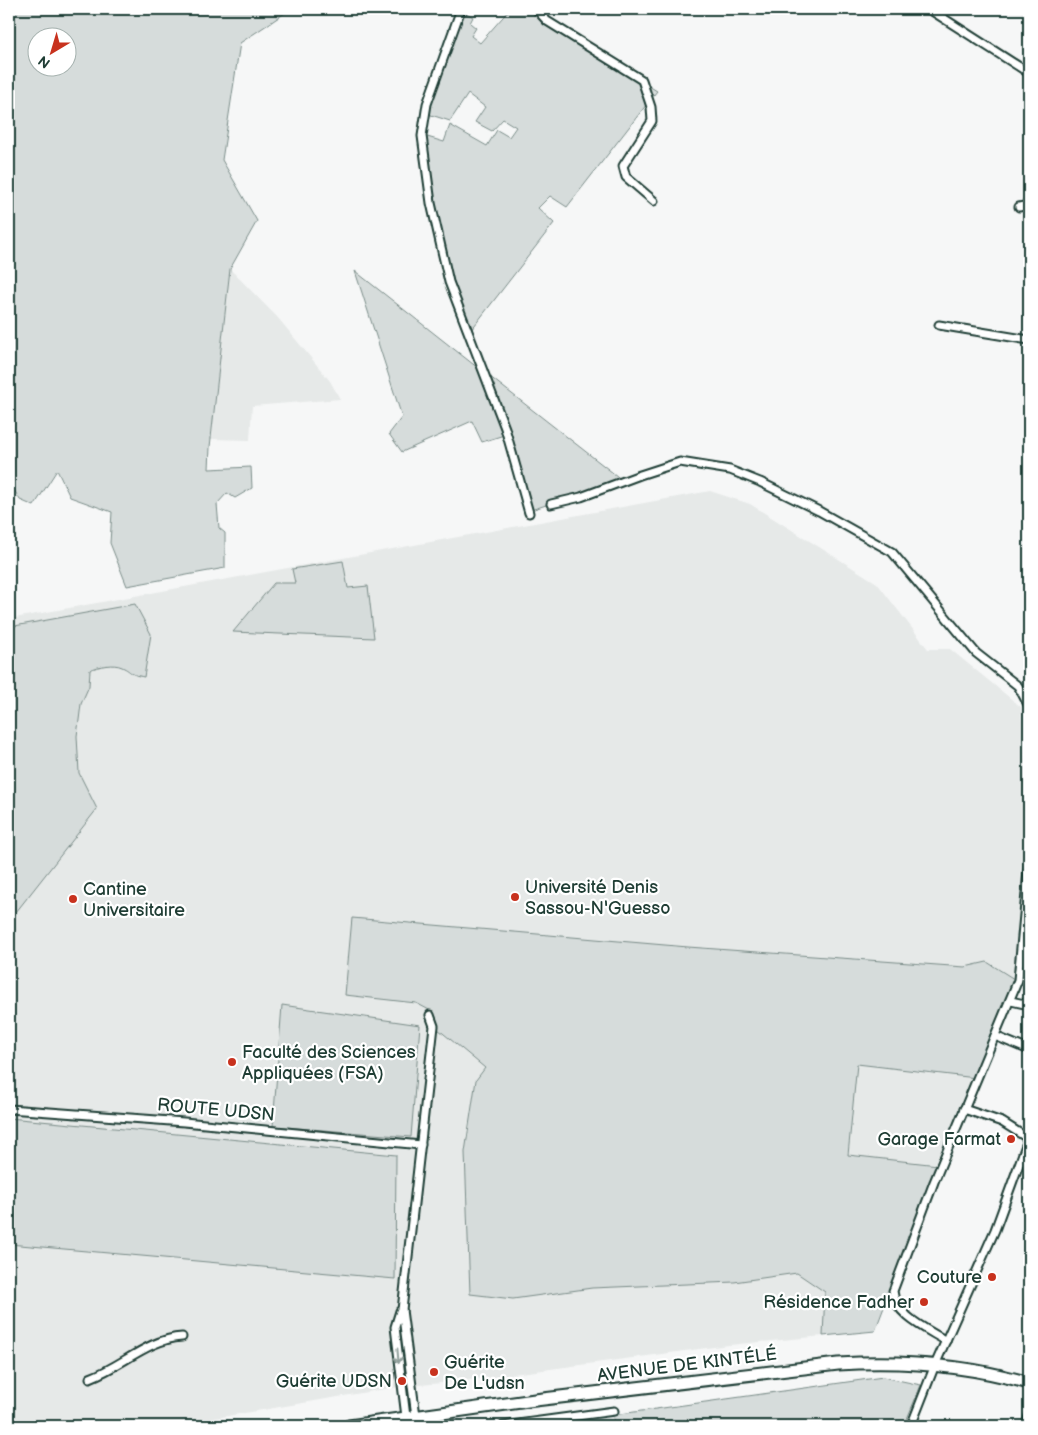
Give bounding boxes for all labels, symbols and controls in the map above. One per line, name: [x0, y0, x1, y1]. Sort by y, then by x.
north arrow: [28, 28, 78, 78]
text: N: [35, 52, 54, 72]
place label: Université Denis Sassou-N'Guesso: [525, 877, 670, 919]
place label: Cantine Universitaire: [83, 879, 185, 921]
marker: Université Denis Sassou-N'Guesso: [509, 891, 521, 903]
marker: Cantine Universitaire: [67, 893, 79, 905]
place label: Faculté des Sciences Appliquées (FSA): [242, 1042, 416, 1084]
marker: Faculté des Sciences Appliquées (FSA): [226, 1056, 238, 1068]
street label: ROUTE UDSN: [156, 1094, 276, 1126]
place label: Garage Farmat: [878, 1129, 1001, 1150]
marker: Garage Farmat: [1005, 1133, 1017, 1145]
place label: Couture: [917, 1267, 982, 1288]
marker: Couture: [986, 1271, 998, 1283]
place label: Résidence Fadher: [763, 1292, 914, 1313]
marker: Résidence Fadher: [918, 1296, 930, 1308]
street label: AVENUE DE KINTÉLÉ: [596, 1342, 778, 1386]
one-way arrow: [394, 1348, 403, 1364]
place label: Guérite De L'udsn: [444, 1352, 525, 1394]
marker: Guérite De L'udsn: [428, 1366, 440, 1378]
place label: Guérite UDSN: [276, 1371, 392, 1392]
marker: Guérite UDSN: [396, 1375, 408, 1387]

